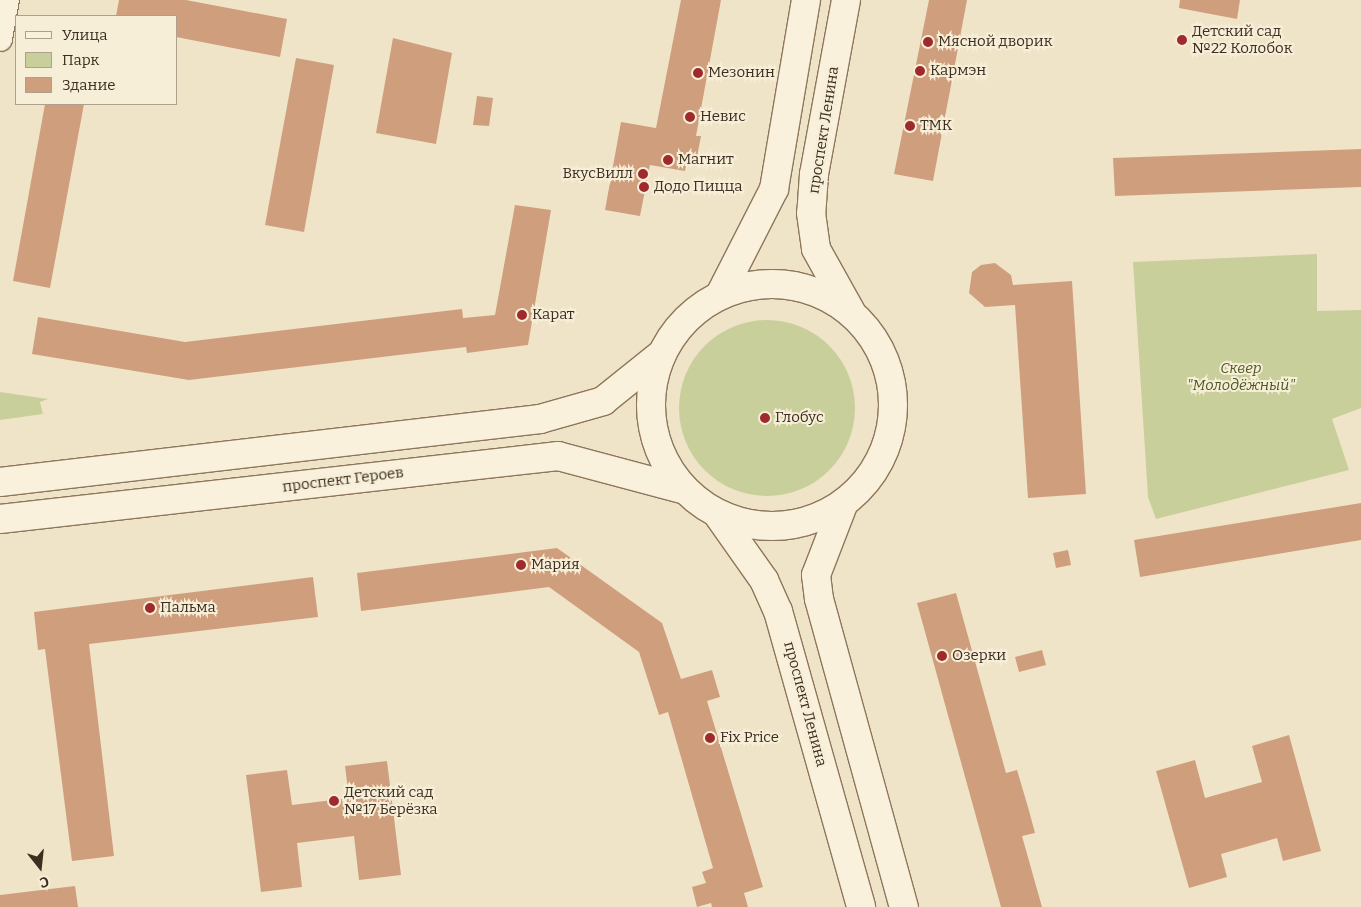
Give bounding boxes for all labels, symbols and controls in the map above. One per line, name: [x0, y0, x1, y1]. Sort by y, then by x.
legend: [15, 15, 178, 105]
place label: Детский сад №22 Колобок: [1192, 22, 1292, 57]
text: Улица: [62, 26, 108, 44]
place label: Мясной дворик: [938, 33, 1052, 51]
marker: Детский сад №22 Колобок: [1176, 34, 1188, 46]
marker: Мясной дворик: [922, 36, 934, 48]
text: Парк: [62, 51, 99, 69]
place label: Кармэн: [930, 62, 986, 80]
place label: Мезонин: [708, 64, 775, 82]
street label: проспект Ленина: [805, 65, 843, 195]
marker: Кармэн: [914, 65, 926, 77]
marker: Мезонин: [692, 67, 704, 79]
text: Здание: [62, 76, 116, 94]
place label: Невис: [700, 108, 746, 126]
marker: Невис: [684, 111, 696, 123]
place label: ТМК: [920, 117, 952, 135]
marker: ТМК: [904, 120, 916, 132]
place label: Магнит: [678, 151, 734, 169]
marker: Магнит: [662, 154, 674, 166]
place label: ВкусВилл: [562, 165, 633, 183]
marker: ВкусВилл: [637, 168, 649, 180]
place label: Додо Пицца: [654, 178, 743, 196]
marker: Додо Пицца: [638, 181, 650, 193]
place label: Карат: [532, 306, 574, 324]
marker: Карат: [516, 309, 528, 321]
park label: Сквер "Молодёжный": [1187, 359, 1295, 394]
place label: Глобус: [775, 409, 824, 427]
marker: Глобус: [759, 412, 771, 424]
street label: проспект Героев: [281, 464, 405, 496]
place label: Мария: [531, 556, 579, 574]
marker: Мария: [515, 559, 527, 571]
place label: Пальма: [160, 599, 216, 617]
marker: Пальма: [144, 602, 156, 614]
street label: проспект Ленина: [780, 639, 830, 769]
place label: Озерки: [952, 647, 1006, 665]
marker: Озерки: [936, 650, 948, 662]
place label: Fix Price: [720, 729, 779, 747]
marker: Fix Price: [704, 732, 716, 744]
place label: Детский сад №17 Берёзка: [344, 783, 438, 818]
marker: Детский сад №17 Берёзка: [328, 795, 340, 807]
north arrow: [15, 842, 65, 892]
text: С: [38, 873, 51, 891]

